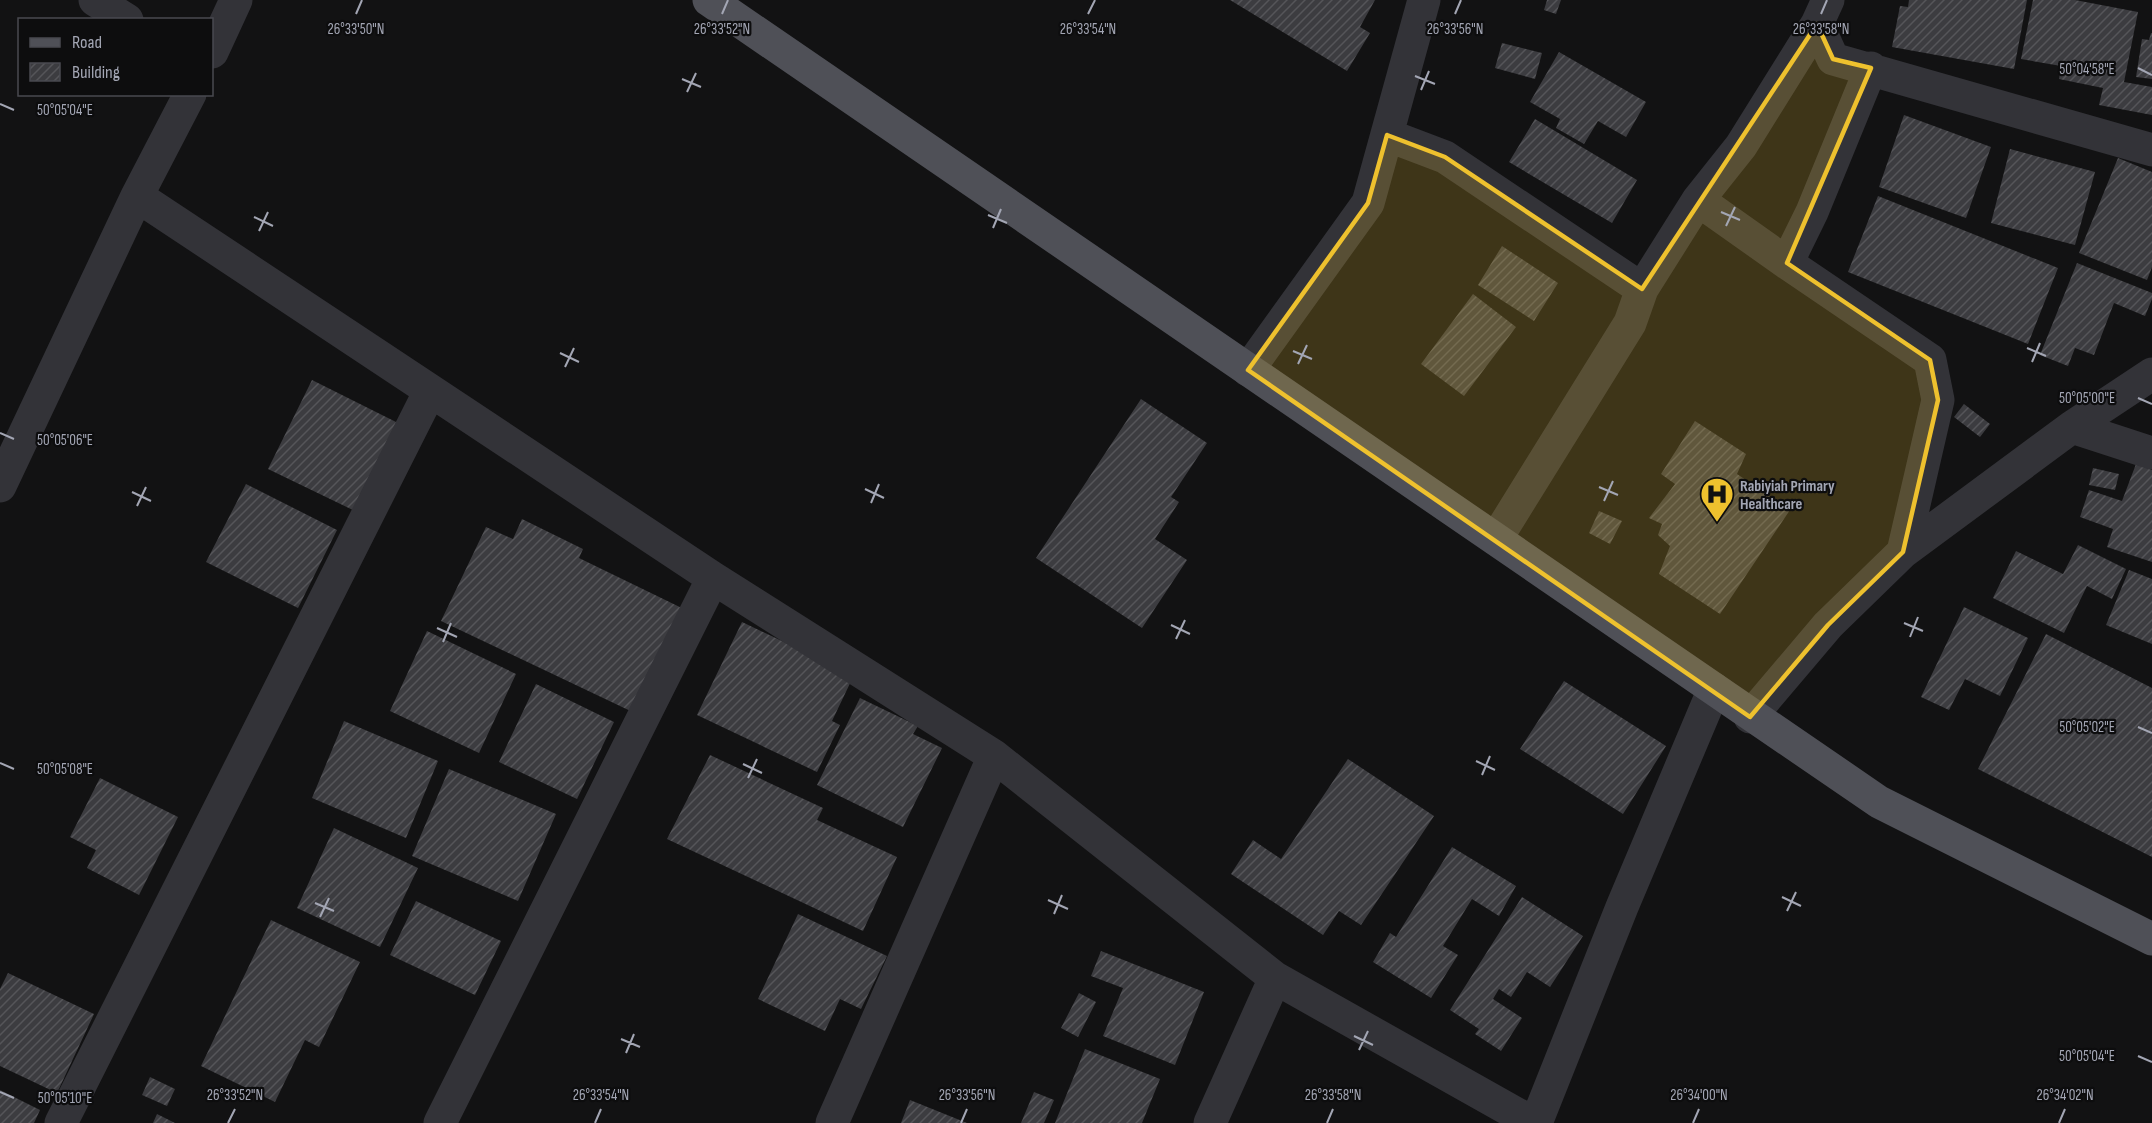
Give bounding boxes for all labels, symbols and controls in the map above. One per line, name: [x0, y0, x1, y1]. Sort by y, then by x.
legend: [18, 18, 213, 96]
text: 26°33'50"N: [328, 20, 384, 39]
text: 26°33'52"N: [694, 20, 750, 39]
text: 26°33'54"N: [1060, 20, 1116, 39]
text: 26°33'56"N: [1427, 20, 1483, 39]
text: 26°33'58"N: [1793, 20, 1849, 39]
text: Road: [72, 32, 102, 53]
text: 50°04'58"E: [2059, 60, 2115, 79]
text: Building: [72, 62, 120, 83]
text: 50°05'04"E: [37, 101, 93, 120]
text: 50°05'00"E: [2059, 389, 2115, 408]
text: 50°05'06"E: [37, 431, 93, 450]
hospital icon: Rabiyiah Primary Healthcare: [1699, 476, 1735, 523]
place label: Rabiyiah Primary Healthcare: [1740, 477, 1835, 514]
text: 50°05'02"E: [2059, 718, 2115, 737]
text: 50°05'08"E: [37, 760, 93, 779]
text: 50°05'04"E: [2059, 1047, 2115, 1066]
text: 26°33'52"N: [207, 1086, 263, 1105]
text: 26°33'54"N: [573, 1086, 629, 1105]
text: 26°33'56"N: [939, 1086, 995, 1105]
text: 26°33'58"N: [1305, 1086, 1361, 1105]
text: 26°34'00"N: [1670, 1086, 1728, 1105]
text: 26°34'02"N: [2036, 1086, 2094, 1105]
text: 50°05'10"E: [38, 1089, 92, 1108]

